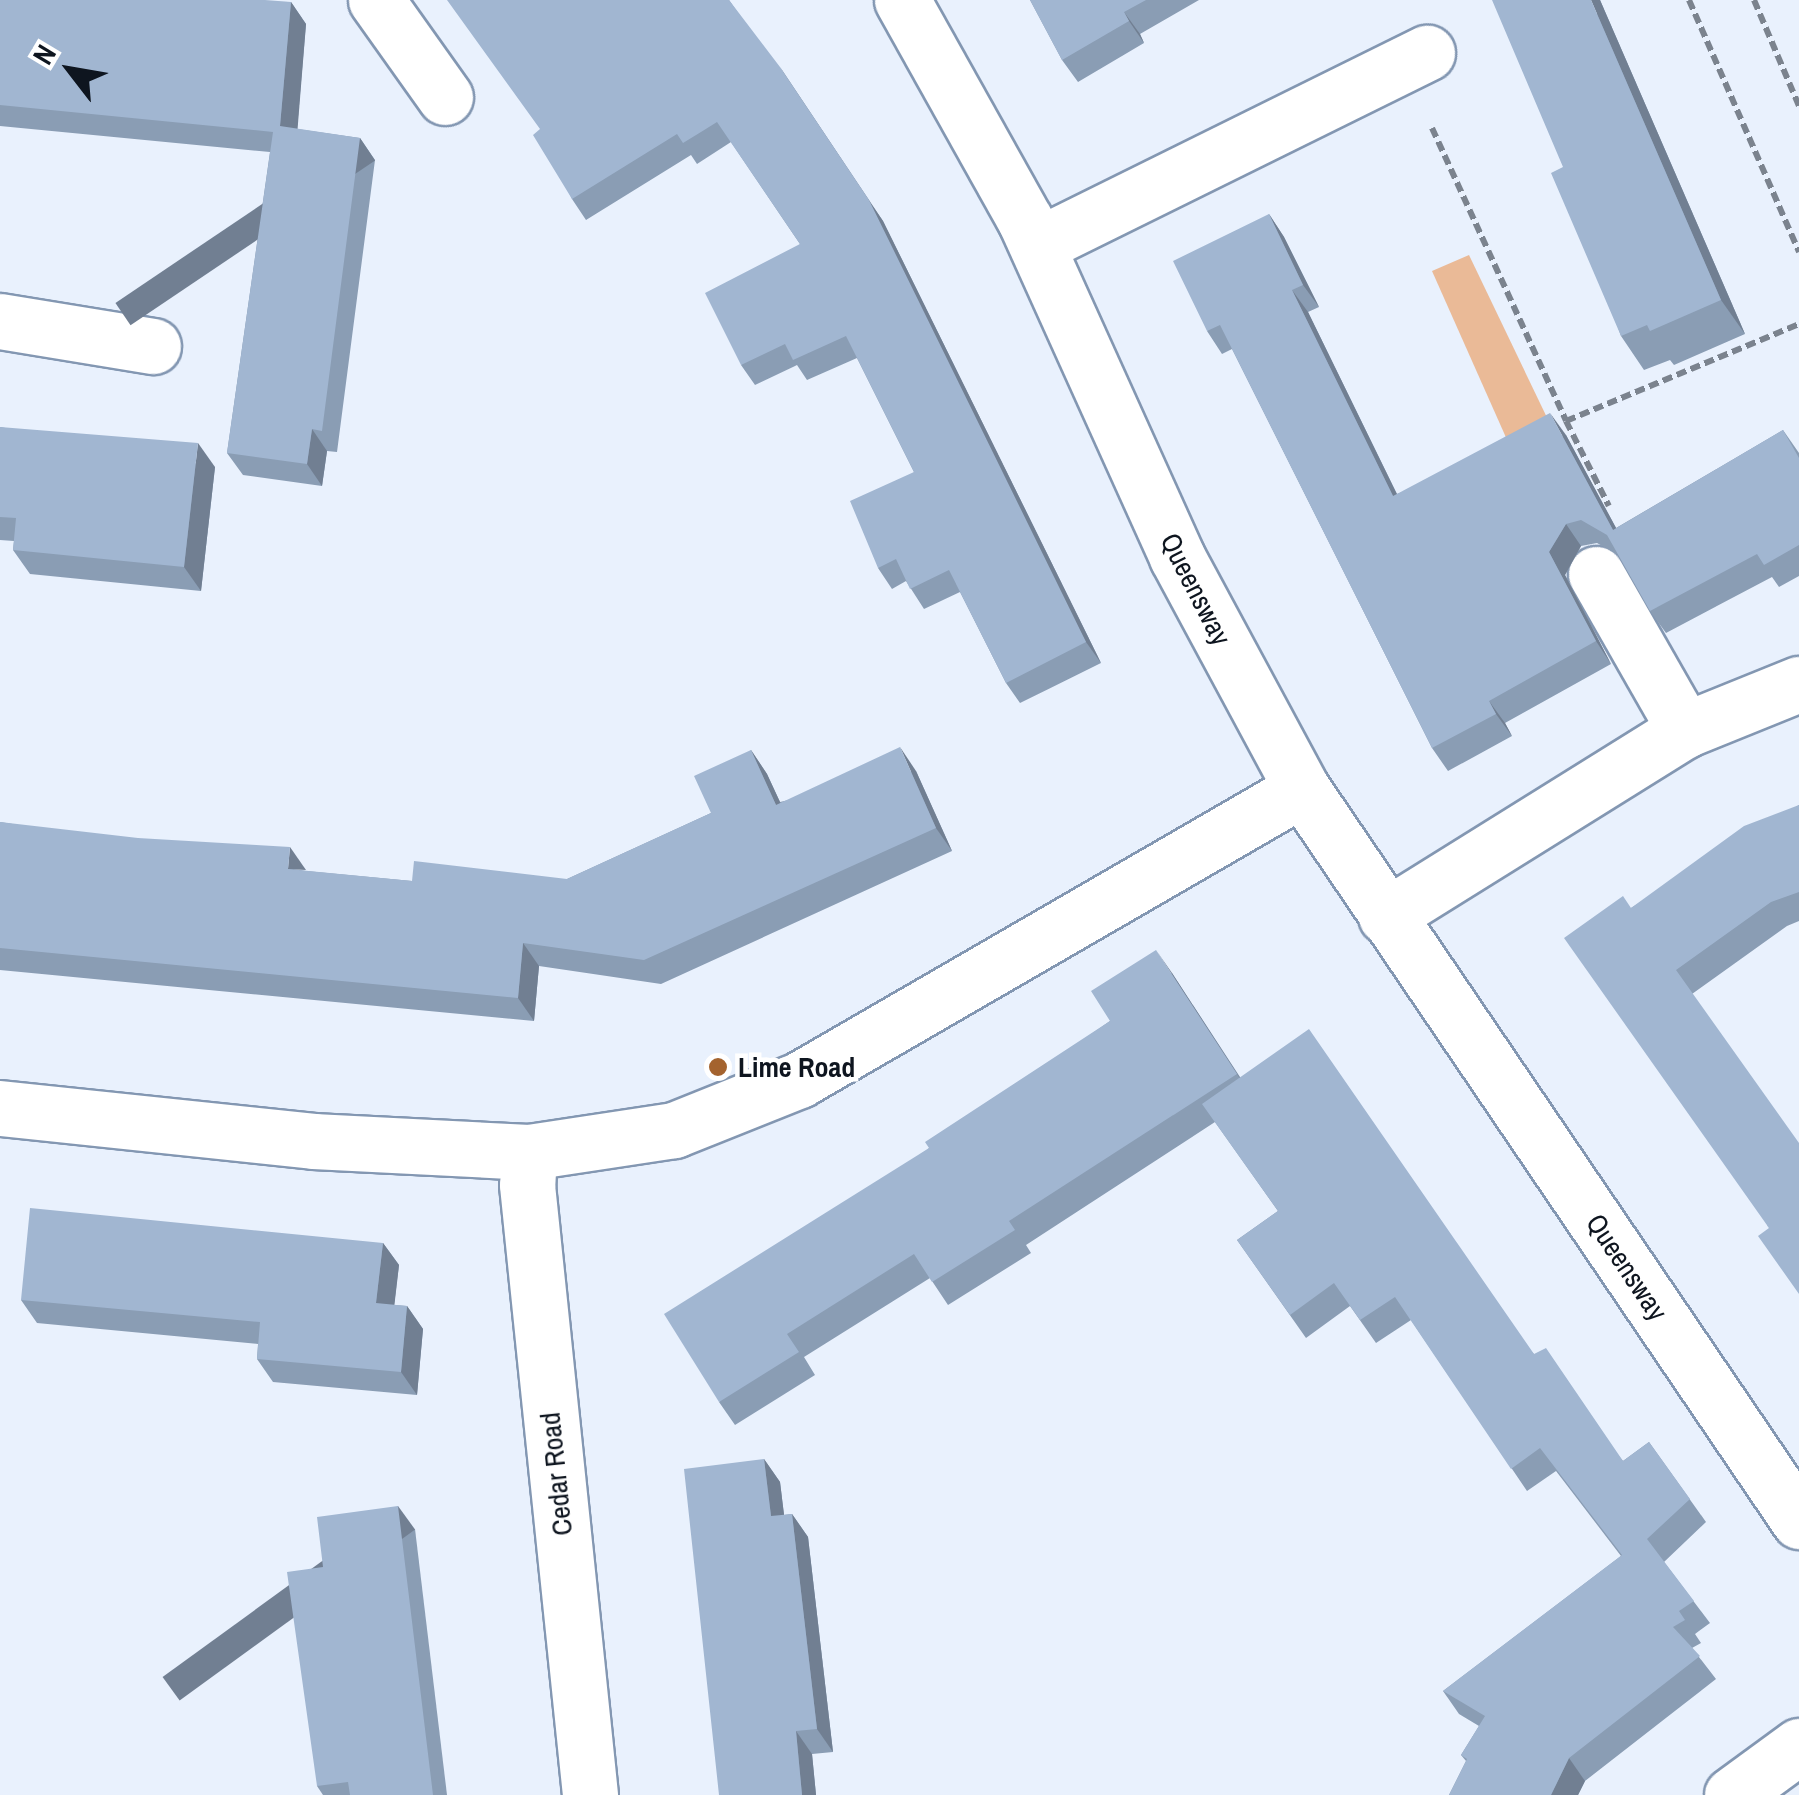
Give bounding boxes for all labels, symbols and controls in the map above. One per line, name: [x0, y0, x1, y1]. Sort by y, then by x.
north arrow: [20, 20, 120, 120]
text: N: [24, 38, 65, 71]
street label: Queensway: [1154, 527, 1238, 651]
place label: Lime Road: [738, 1050, 855, 1084]
marker: Lime Road: [707, 1056, 729, 1078]
street label: Queensway: [1579, 1207, 1675, 1327]
street label: Cedar Road: [533, 1411, 579, 1537]

